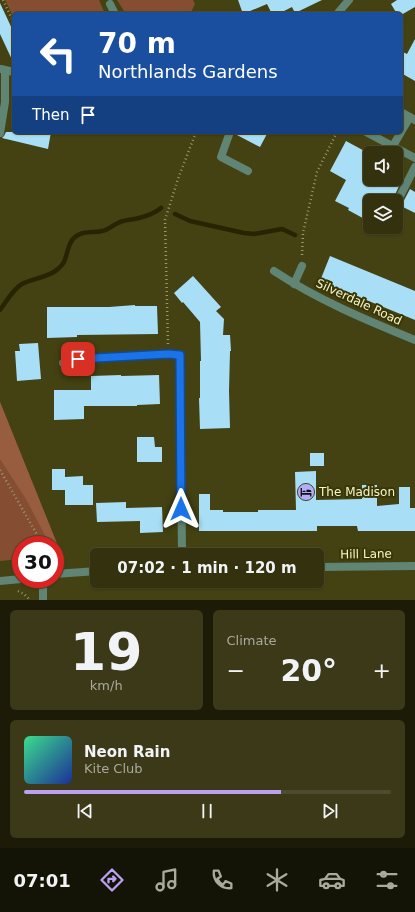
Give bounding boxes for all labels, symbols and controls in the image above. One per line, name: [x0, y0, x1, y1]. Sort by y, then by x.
text: 70 m: [98, 27, 176, 60]
icon: left: [32, 28, 84, 80]
text: Northlands Gardens: [98, 61, 278, 82]
icon: arrive: [77, 104, 99, 126]
text: Then: [32, 106, 69, 124]
map controls: [363, 146, 403, 234]
button: sound: [363, 146, 403, 186]
button: layers: [363, 194, 403, 234]
street label: Silverdale Road: [314, 276, 404, 328]
pin: [61, 342, 95, 376]
icon: arrive: [67, 348, 89, 370]
hotel icon: The Madison: [296, 482, 316, 502]
place label: The Madison: [318, 485, 395, 499]
position arrow: [160, 488, 202, 530]
speed limit sign: 30: [12, 536, 64, 588]
street label: Hill Lane: [340, 547, 392, 561]
text: 07:02 · 1 min · 120 m: [117, 559, 297, 577]
text: 19: [70, 622, 142, 682]
text: Climate: [227, 633, 277, 648]
text: 20°: [280, 653, 337, 688]
text: −: [227, 658, 245, 683]
text: +: [373, 658, 391, 683]
text: km/h: [90, 678, 123, 693]
text: Neon Rain: [84, 743, 170, 761]
text: Kite Club: [84, 761, 143, 776]
icon: previous: [74, 800, 96, 822]
icon: pause: [196, 800, 218, 822]
icon: next: [319, 800, 341, 822]
icon: directions: [98, 866, 126, 894]
icon: music: [153, 866, 181, 894]
icon: phone: [208, 866, 236, 894]
icon: climate: [263, 866, 291, 894]
icon: car: [318, 866, 346, 894]
icon: filters: [373, 866, 401, 894]
text: 07:01: [14, 870, 71, 891]

